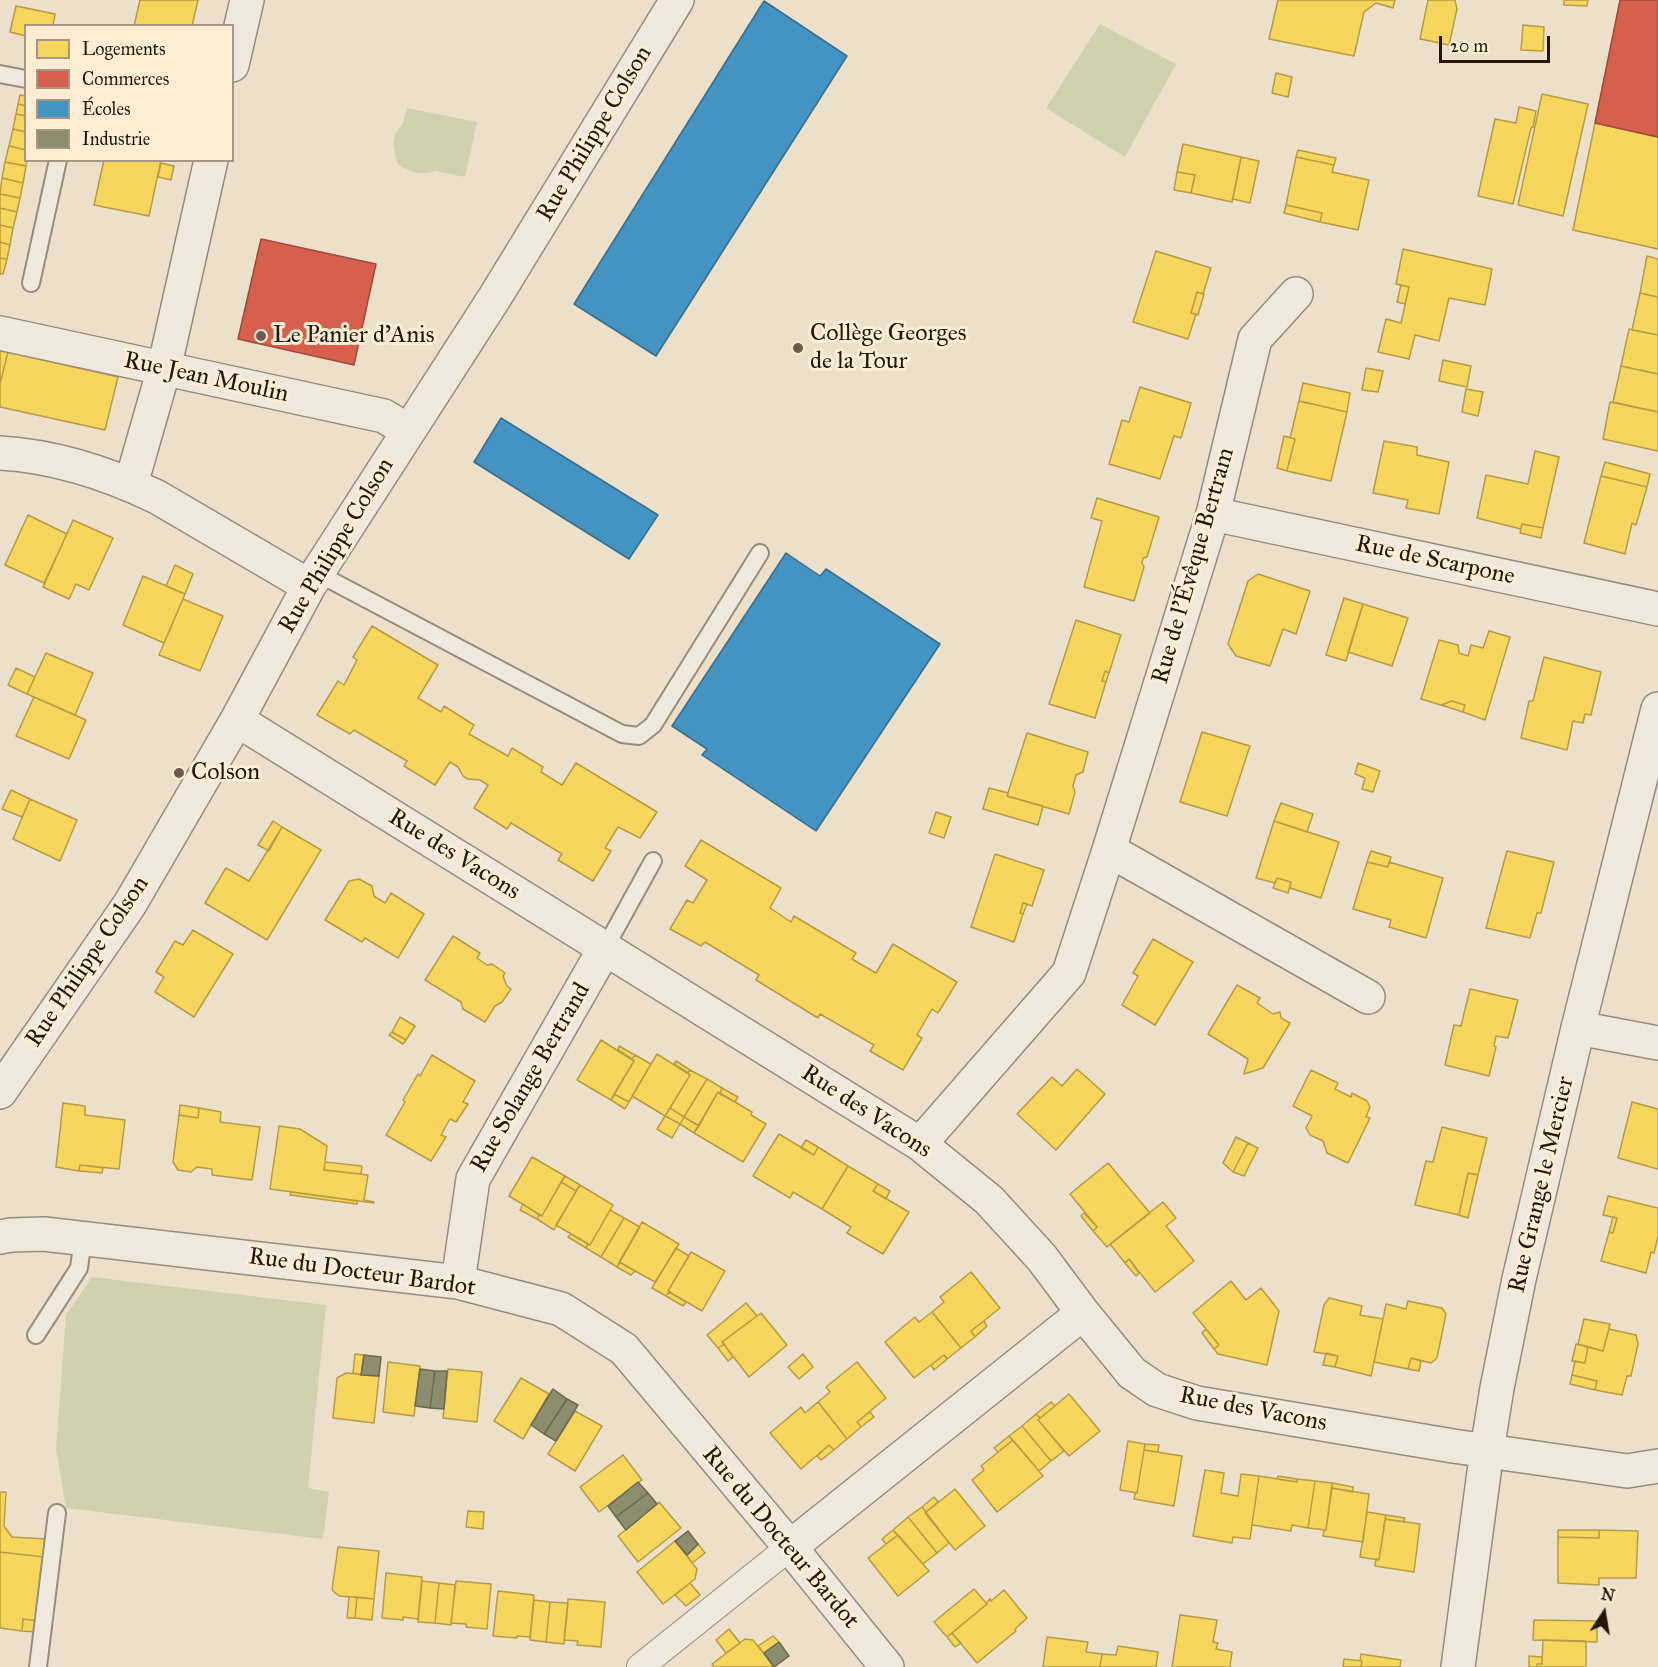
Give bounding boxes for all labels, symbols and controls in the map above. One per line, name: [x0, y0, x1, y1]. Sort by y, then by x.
legend: [24, 24, 234, 162]
scale bar: [1442, 24, 1553, 62]
text: 20 m: [1450, 35, 1488, 57]
text: Logements: [82, 38, 166, 60]
street label: Rue Philippe Colson: [531, 41, 659, 227]
text: Commerces: [82, 68, 169, 90]
text: Écoles: [82, 98, 131, 120]
text: Industrie: [82, 128, 150, 150]
place label: Collège Georges de la Tour: [810, 320, 966, 376]
place label: Le Panier d'Anis: [273, 322, 434, 350]
marker: Le Panier d'Anis: [254, 329, 268, 343]
marker: Collège Georges de la Tour: [791, 341, 805, 355]
street label: Rue Jean Moulin: [121, 346, 291, 410]
street label: Rue de l'Évêque Bertram: [1146, 445, 1242, 687]
street label: Rue Philippe Colson: [273, 453, 401, 639]
street label: Rue de Scarpone: [1353, 530, 1517, 592]
place label: Colson: [191, 759, 260, 787]
marker: Colson: [172, 766, 186, 780]
street label: Rue des Vacons: [383, 803, 525, 907]
street label: Rue Philippe Colson: [20, 871, 156, 1053]
street label: Rue Solange Bertrand: [465, 978, 597, 1178]
street label: Rue des Vacons: [795, 1059, 937, 1165]
street label: Rue Grange le Mercier: [1503, 1074, 1581, 1296]
street label: Rue du Docteur Bardot: [247, 1243, 477, 1303]
street label: Rue des Vacons: [1177, 1382, 1329, 1438]
street label: Rue du Docteur Bardot: [695, 1441, 865, 1635]
north arrow: [1574, 1583, 1634, 1643]
text: N: [1599, 1584, 1616, 1606]

